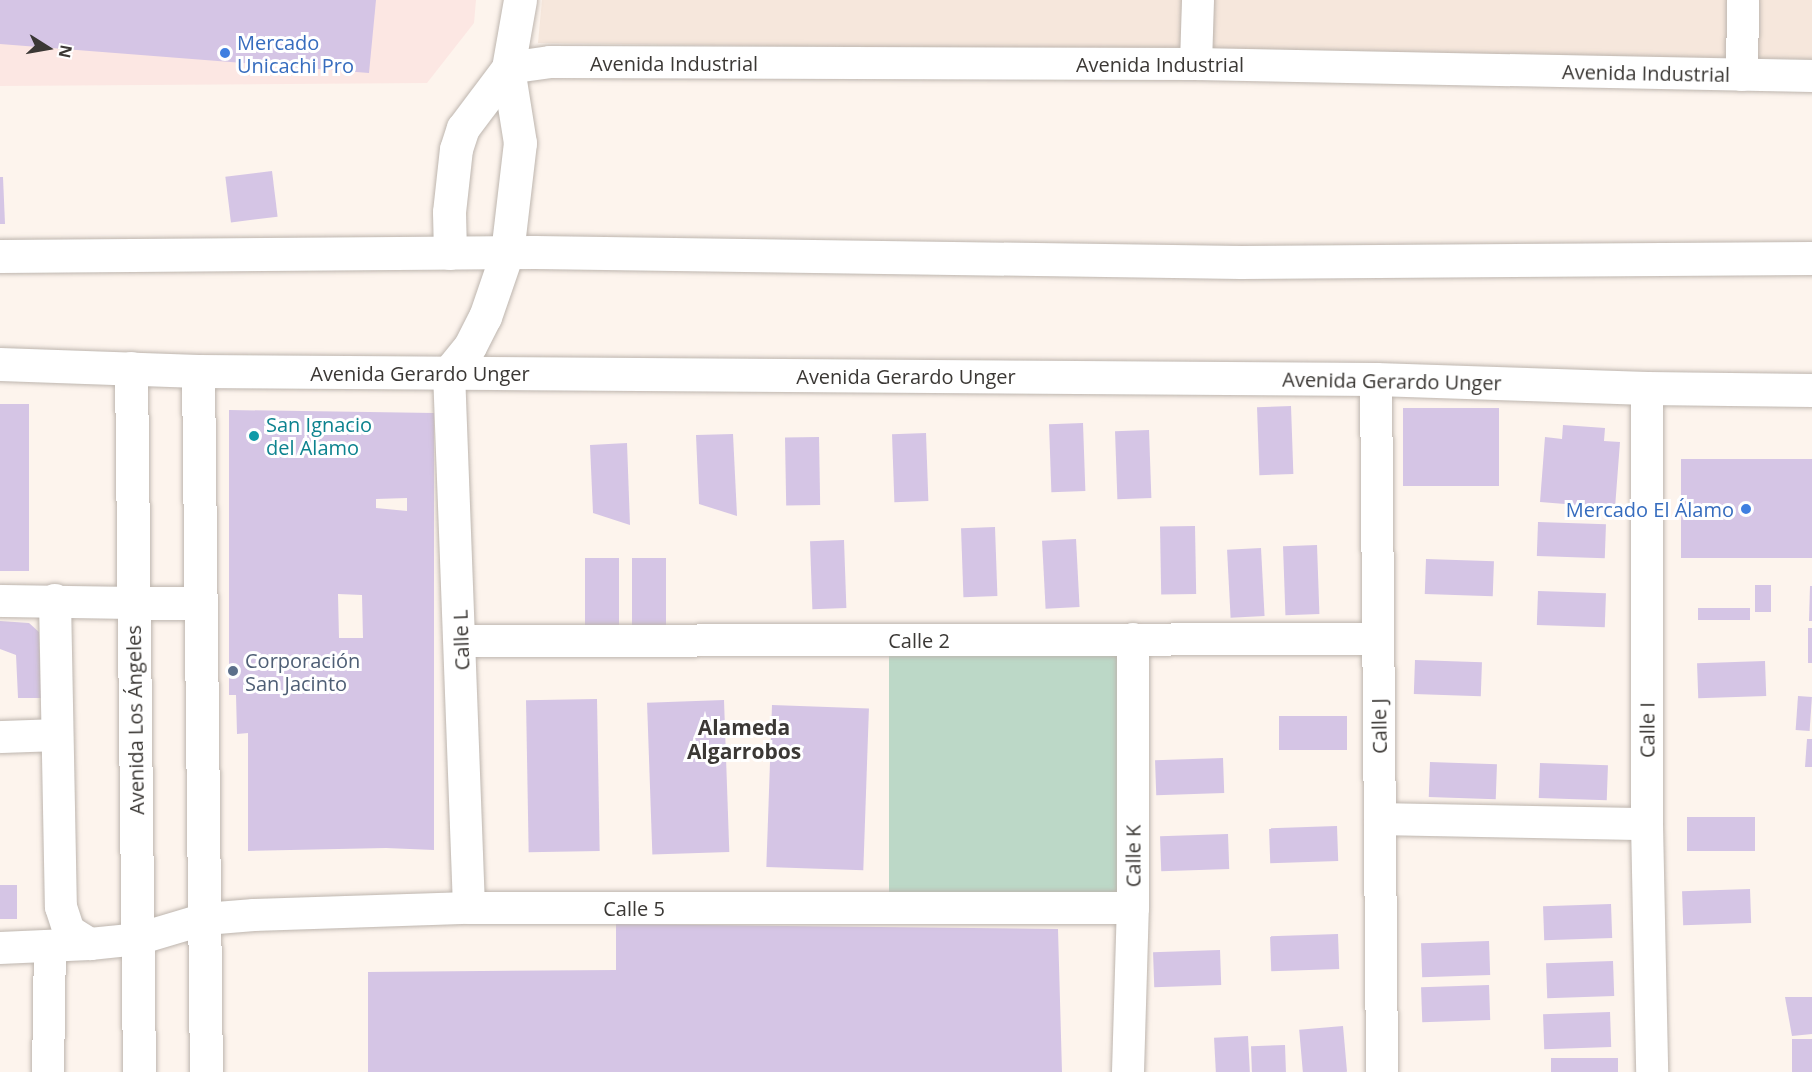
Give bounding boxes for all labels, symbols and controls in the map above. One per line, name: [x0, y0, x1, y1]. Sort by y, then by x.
north arrow: [18, 18, 78, 78]
place label: Mercado Unicachi Pro: [237, 30, 354, 77]
text: N: [54, 43, 78, 60]
marker: Mercado Unicachi Pro: [218, 46, 232, 60]
street label: Avenida Industrial: [590, 51, 758, 75]
street label: Avenida Industrial: [1076, 52, 1244, 76]
street label: Avenida Industrial: [1562, 60, 1730, 86]
street label: Avenida Gerardo Unger: [310, 361, 530, 385]
street label: Avenida Gerardo Unger: [796, 364, 1016, 388]
street label: Avenida Gerardo Unger: [1282, 367, 1502, 395]
place label: San Ignacio del Alamo: [266, 412, 372, 459]
marker: San Ignacio del Alamo: [247, 429, 261, 443]
place label: Mercado El Álamo: [1566, 497, 1734, 521]
marker: Mercado El Álamo: [1739, 502, 1753, 516]
street label: Calle L: [448, 609, 474, 671]
street label: Avenida Los Ángeles: [121, 625, 149, 815]
street label: Calle 2: [888, 628, 950, 652]
place label: Corporación San Jacinto: [245, 648, 360, 695]
marker: Corporación San Jacinto: [226, 664, 240, 678]
street label: Calle J: [1367, 698, 1391, 754]
street label: Calle I: [1635, 702, 1659, 758]
district label: Alameda Algarrobos: [687, 714, 801, 764]
street label: Calle K: [1121, 825, 1145, 887]
street label: Calle 5: [603, 896, 665, 920]

